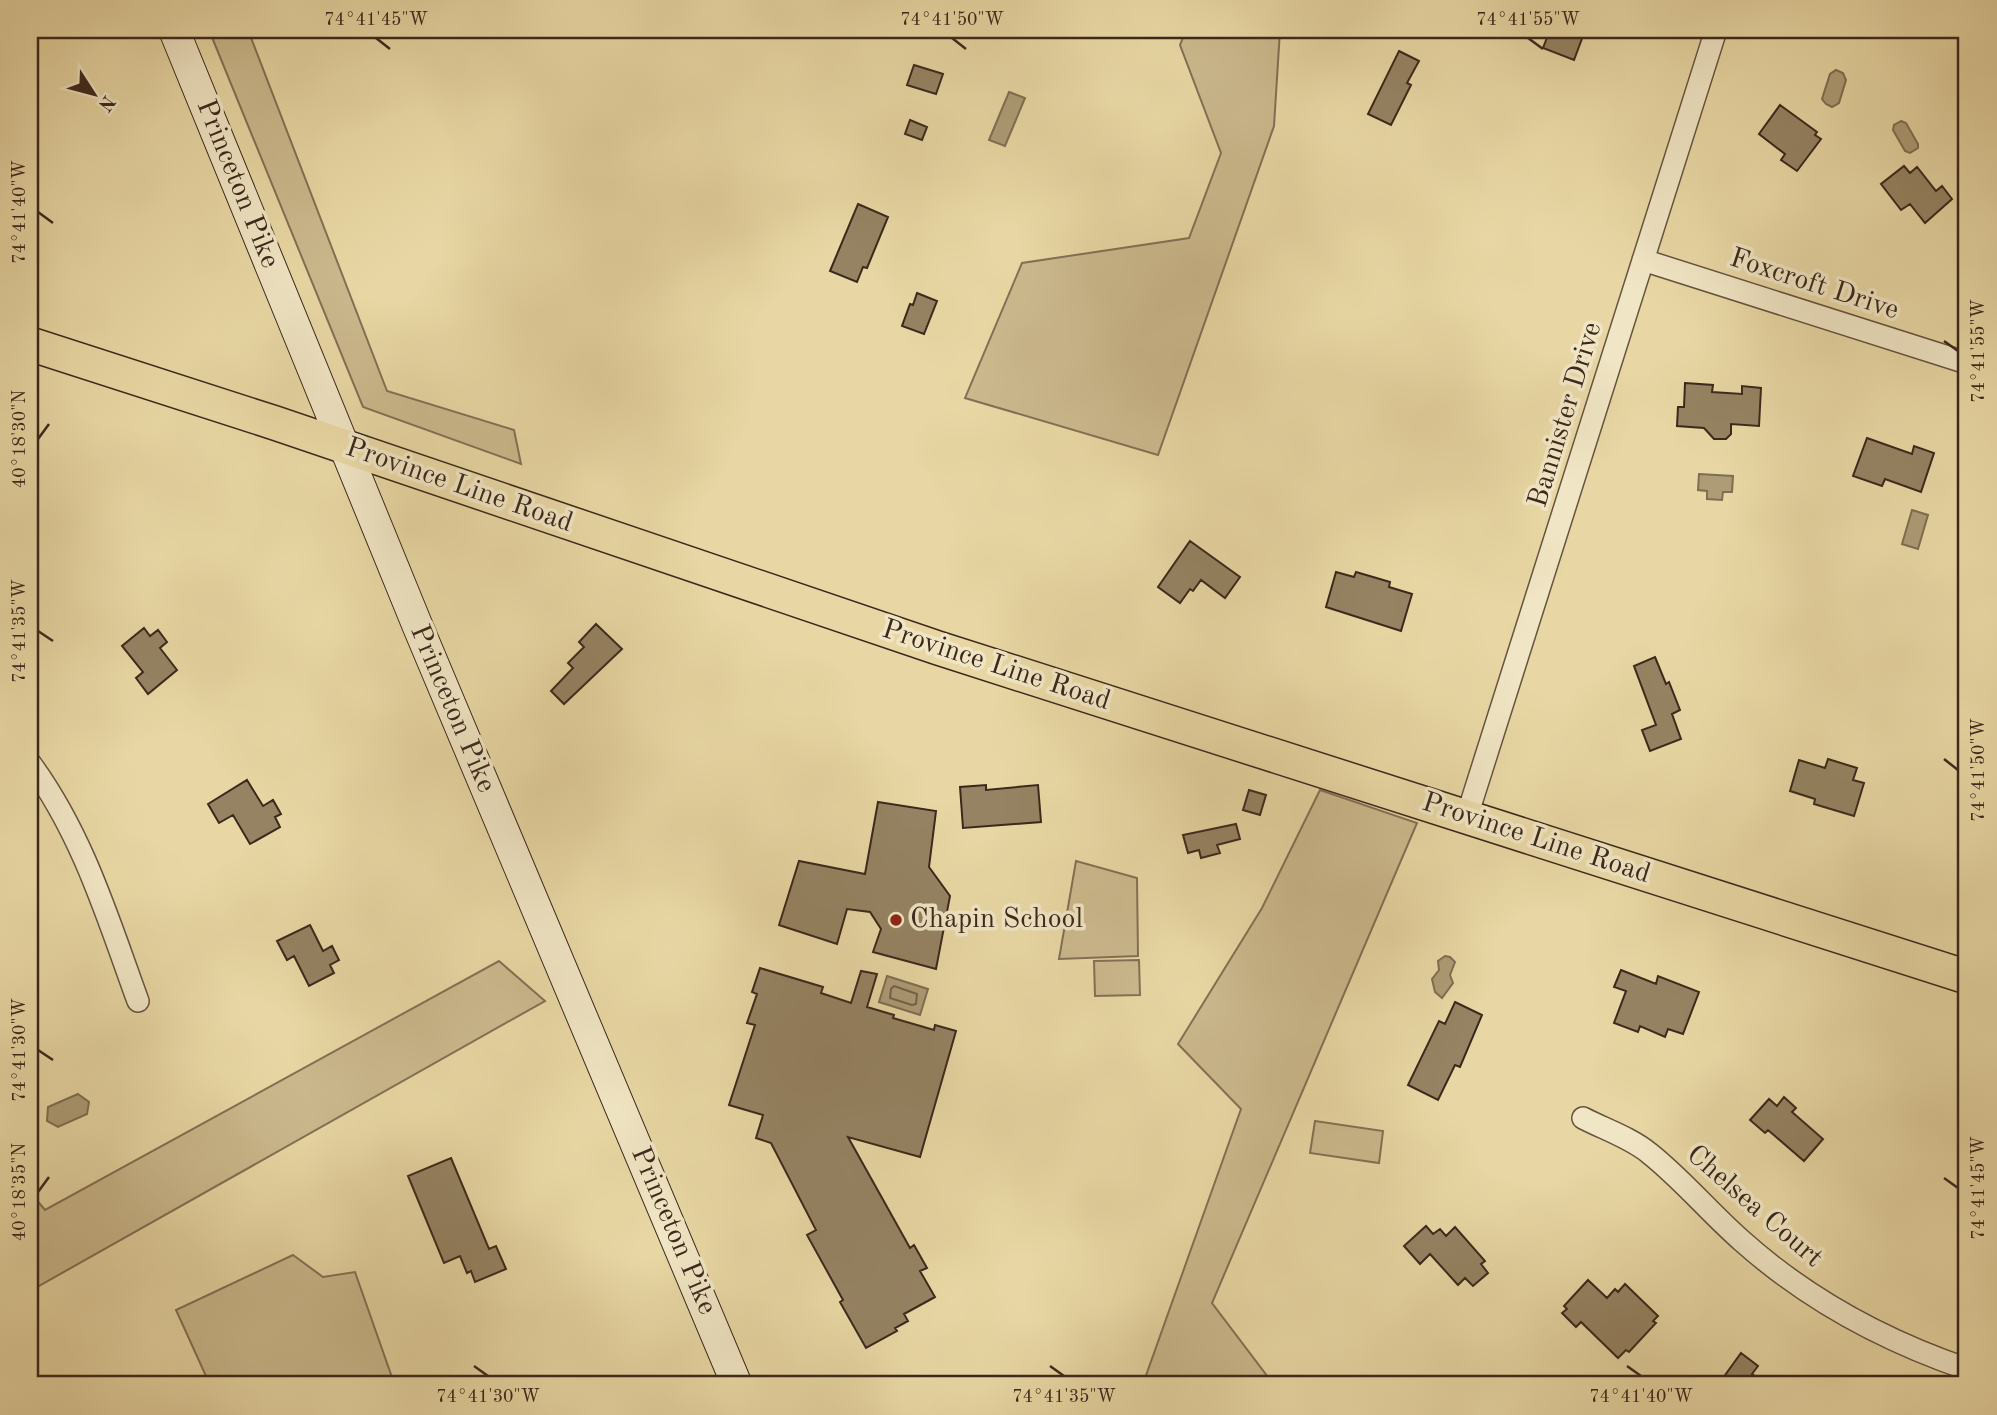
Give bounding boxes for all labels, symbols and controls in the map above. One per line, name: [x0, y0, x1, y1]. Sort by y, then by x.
text: 74°41'45"W: [324, 11, 428, 29]
text: 74°41'50"W: [900, 11, 1004, 29]
text: 74°41'55"W: [1476, 11, 1580, 29]
north arrow: [60, 60, 130, 130]
text: N: [93, 91, 118, 114]
street label: Princeton Pike: [190, 96, 284, 272]
text: 74°41'40"W: [11, 160, 29, 264]
street label: Foxcroft Drive: [1726, 245, 1902, 325]
text: 74°41'55"W: [1970, 299, 1988, 403]
street label: Bannister Drive: [1524, 319, 1608, 511]
text: 40°18'30"N: [11, 390, 29, 488]
street label: Province Line Road: [342, 434, 576, 538]
text: 74°41'35"W: [11, 579, 29, 683]
street label: Province Line Road: [878, 616, 1114, 716]
street label: Princeton Pike: [404, 621, 500, 797]
text: 74°41'50"W: [1970, 718, 1988, 822]
street label: Province Line Road: [1418, 789, 1654, 889]
place label: Chapin School: [910, 906, 1083, 934]
marker: Chapin School: [888, 912, 904, 928]
text: 74°41'30"W: [11, 998, 29, 1102]
text: 74°41'45"W: [1970, 1136, 1988, 1240]
street label: Chelsea Court: [1681, 1141, 1827, 1273]
text: 40°18'35"N: [11, 1143, 29, 1241]
street label: Princeton Pike: [625, 1143, 721, 1319]
text: 74°41'30"W: [436, 1388, 540, 1406]
text: 74°41'35"W: [1012, 1388, 1116, 1406]
text: 74°41'40"W: [1589, 1388, 1693, 1406]

